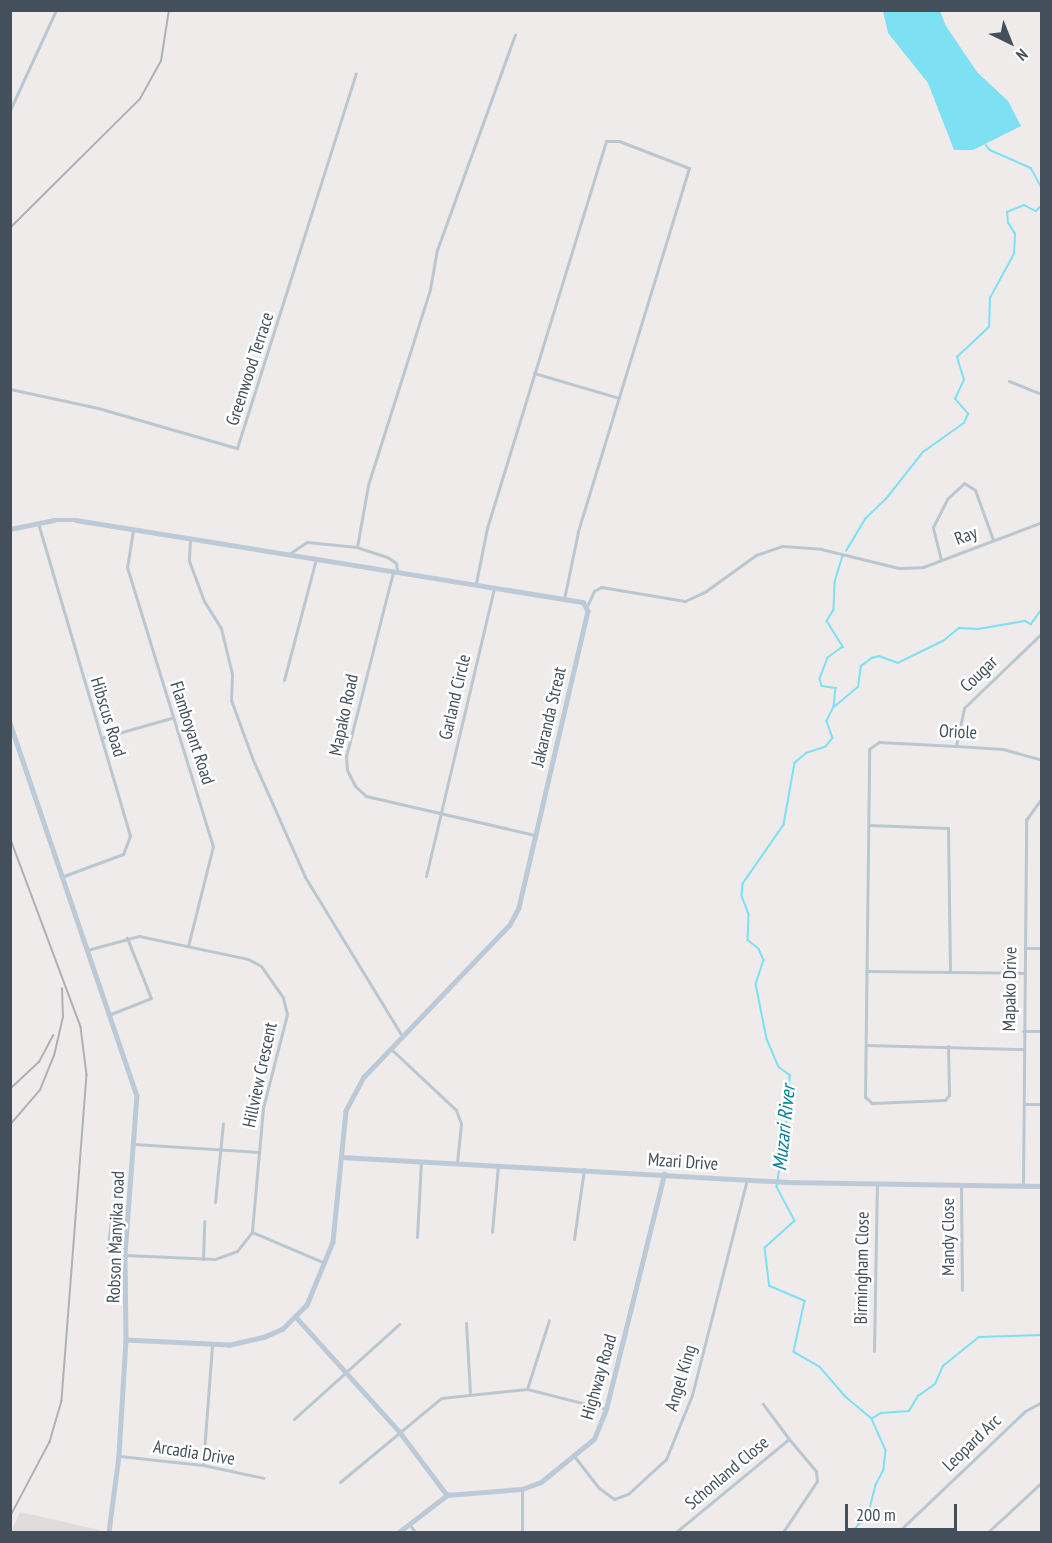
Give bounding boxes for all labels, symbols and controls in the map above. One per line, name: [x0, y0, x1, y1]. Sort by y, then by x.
north arrow: [980, 12, 1040, 72]
text: N: [1012, 45, 1032, 65]
street label: Greenwood Terrace: [221, 309, 279, 429]
street label: Ray: [952, 522, 980, 550]
street label: Cougar: [956, 651, 1002, 697]
street label: Garland Circle: [435, 652, 475, 742]
street label: Jakaranda Streat: [527, 665, 571, 769]
street label: Mapako Road: [325, 672, 363, 758]
street label: Hibscus Road: [86, 675, 130, 759]
street label: Flamboyant Road: [165, 679, 219, 787]
street label: Oriole: [938, 720, 978, 744]
street label: Mapako Drive: [998, 946, 1022, 1032]
street label: Hillview Crescent: [238, 1020, 282, 1130]
water label: Muzari River: [768, 1084, 800, 1172]
street label: Mzari Drive: [647, 1149, 719, 1175]
street label: Robson Manyika road: [103, 1171, 129, 1303]
street label: Mandy Close: [937, 1198, 959, 1276]
street label: Birmingham Close: [850, 1211, 874, 1325]
street label: Highway Road: [576, 1332, 622, 1422]
street label: Angel King: [661, 1342, 701, 1414]
street label: Leopard Arc: [938, 1410, 1006, 1476]
street label: Schonland Close: [681, 1432, 773, 1514]
street label: Arcadia Drive: [152, 1436, 236, 1470]
scale bar: [848, 1492, 960, 1530]
text: 200 m: [856, 1503, 896, 1526]

